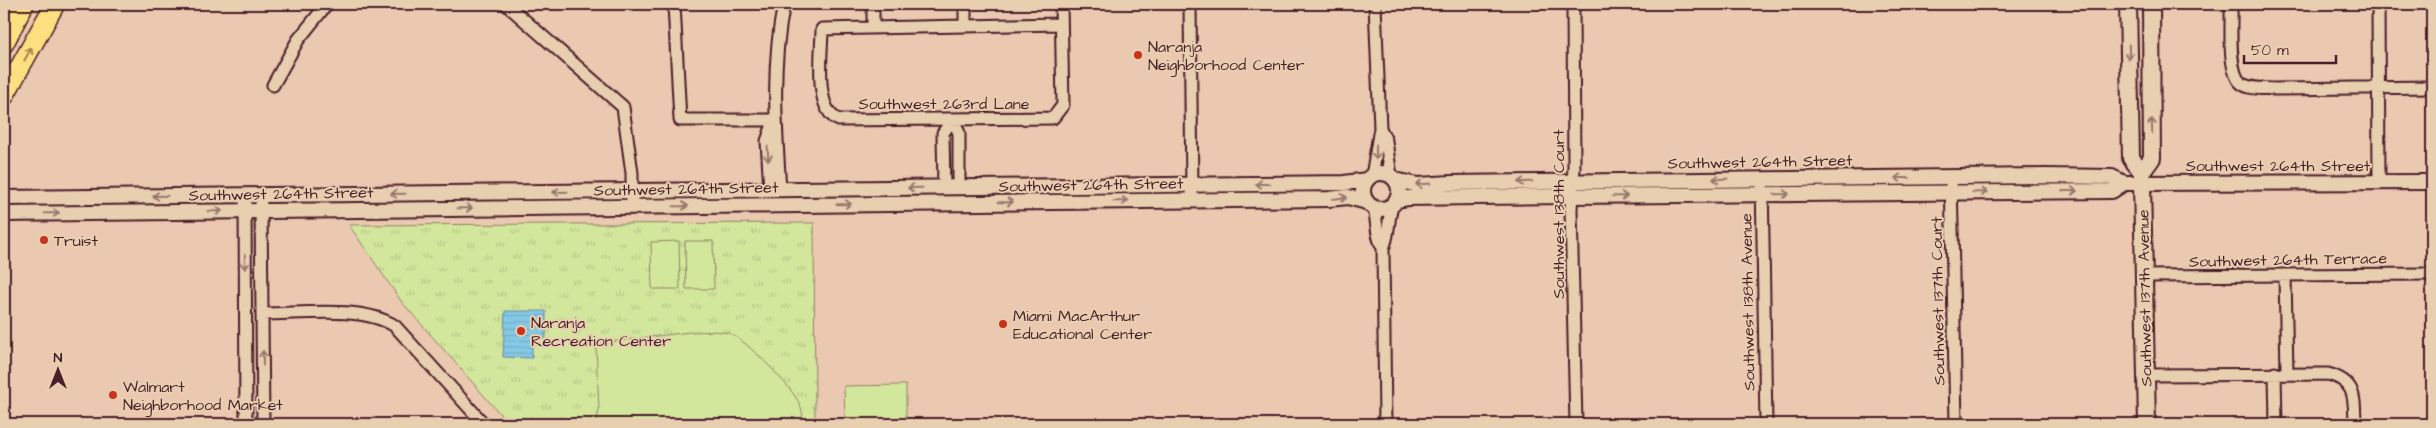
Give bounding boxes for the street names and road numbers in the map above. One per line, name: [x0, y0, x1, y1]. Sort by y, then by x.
street label: Southwest 263rd Lane: [859, 93, 1030, 115]
street label: Southwest 138th Court: [1548, 129, 1570, 299]
street label: Southwest 264th Street: [1668, 149, 1853, 175]
street label: Southwest 264th Street: [2186, 155, 2371, 177]
street label: Southwest 264th Street: [999, 172, 1184, 198]
street label: Southwest 264th Street: [594, 176, 779, 202]
street label: Southwest 264th Street: [189, 181, 374, 207]
street label: Southwest 137th Avenue: [2132, 209, 2158, 387]
street label: Southwest 138th Avenue: [1735, 213, 1761, 391]
street label: Southwest 137th Court: [1926, 216, 1950, 386]
street label: Southwest 264th Terrace: [2189, 247, 2388, 273]

